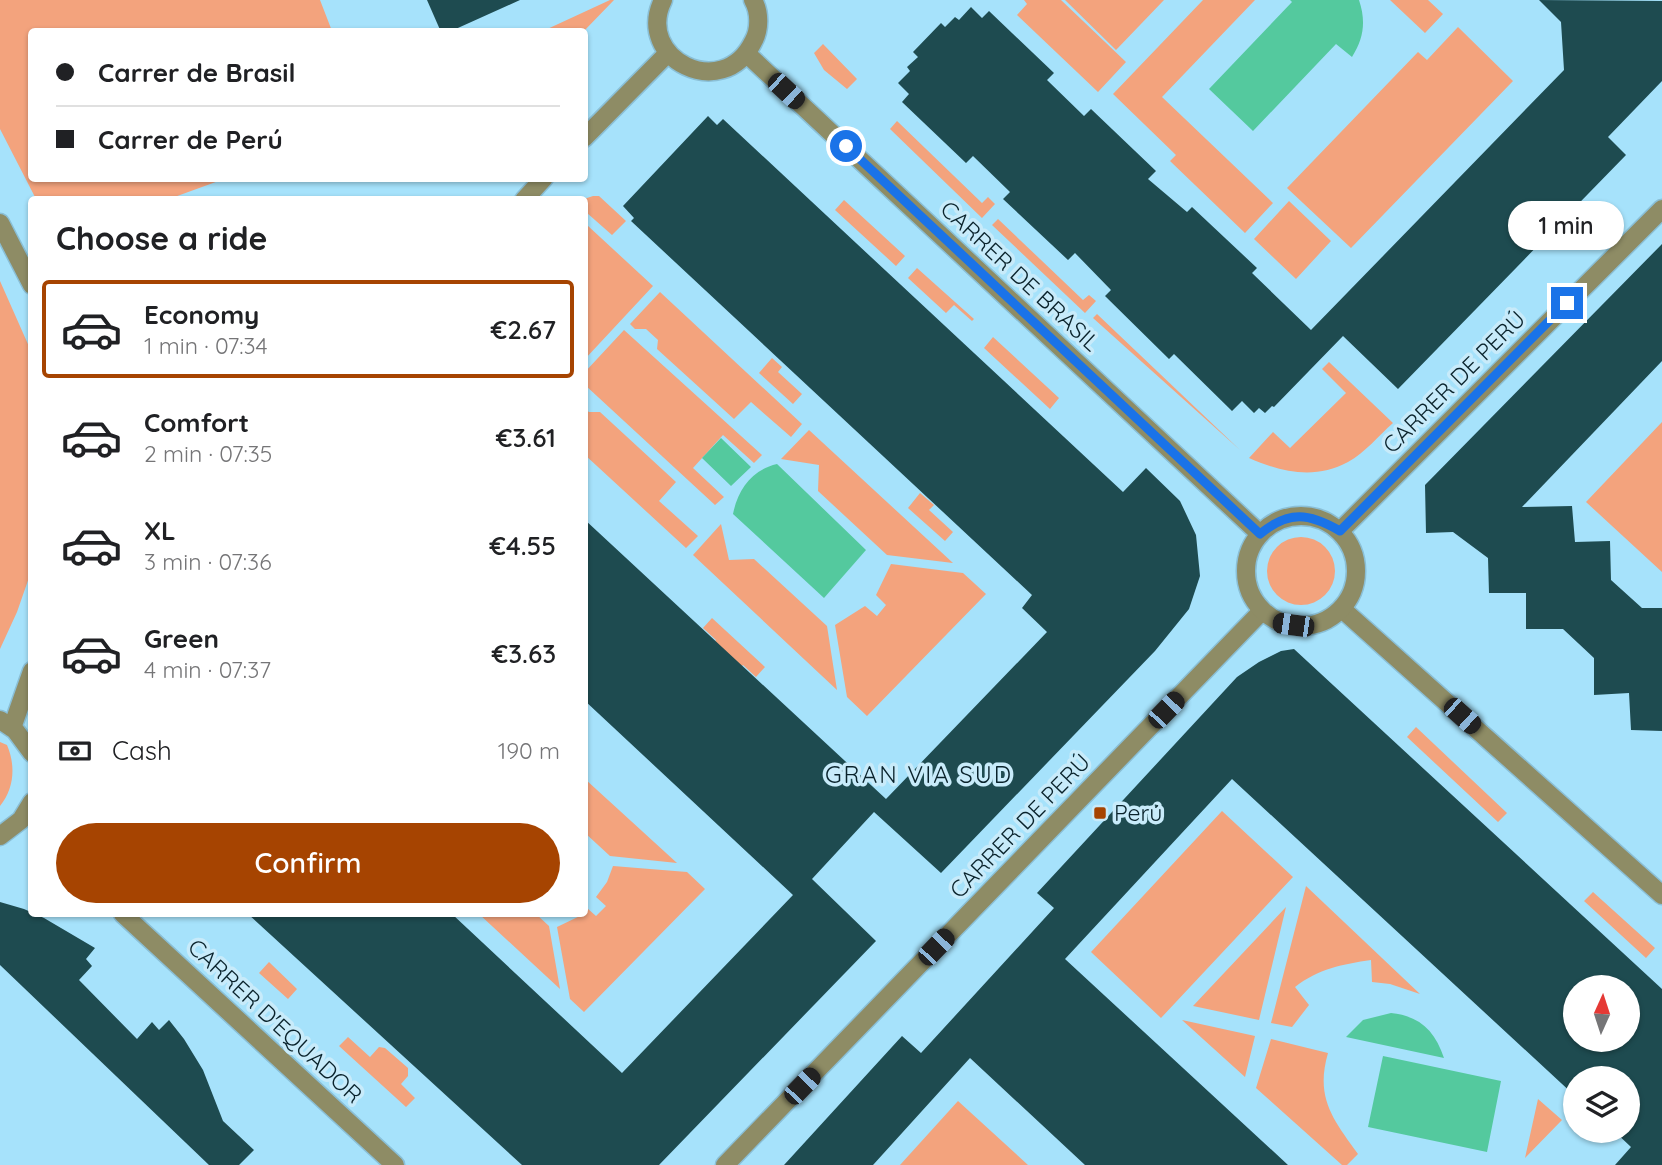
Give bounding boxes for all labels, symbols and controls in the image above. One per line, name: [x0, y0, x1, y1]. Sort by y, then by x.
text: Carrer de Brasil: [98, 56, 296, 89]
car: [764, 69, 809, 113]
text: Carrer de Perú: [98, 123, 283, 156]
route start: [830, 130, 862, 162]
street label: CARRER DE BRASIL: [935, 194, 1106, 357]
callout: 1 min: [1509, 202, 1625, 250]
text: 1 min: [1538, 211, 1594, 240]
text: Choose a ride: [56, 218, 268, 258]
route end: [1551, 287, 1583, 319]
icon: car: [60, 298, 123, 361]
text: Economy: [144, 298, 259, 331]
street label: CARRER DE PERÚ: [1376, 304, 1531, 459]
text: €2.67: [491, 313, 556, 346]
text: 1 min · 07:34: [144, 331, 268, 360]
icon: car: [60, 406, 123, 469]
text: Comfort: [144, 406, 249, 439]
text: €3.61: [496, 421, 556, 454]
text: 2 min · 07:35: [144, 439, 272, 468]
icon: car: [60, 514, 123, 577]
text: XL: [144, 514, 176, 547]
text: €4.55: [489, 529, 556, 562]
text: 3 min · 07:36: [144, 547, 272, 576]
car: [1271, 612, 1316, 638]
icon: car: [60, 622, 123, 685]
text: Green: [144, 622, 219, 655]
text: €3.63: [491, 637, 556, 670]
text: 4 min · 07:37: [144, 655, 271, 684]
car: [1144, 688, 1189, 732]
car: [1440, 694, 1485, 738]
icon: cash: [56, 732, 94, 770]
text: Cash: [112, 734, 172, 767]
text: 190 m: [498, 736, 560, 765]
street label: CARRER DE PERÚ: [943, 747, 1096, 904]
district label: GRAN VIA SUD: [825, 759, 1013, 789]
place label: Perú: [1114, 798, 1162, 827]
marker: Perú: [1092, 805, 1108, 821]
button: Confirm: [56, 823, 560, 903]
car: [914, 925, 959, 969]
street label: CARRER D'EQUADOR: [182, 932, 369, 1109]
north arrow: [1563, 975, 1640, 1052]
map controls: [1563, 975, 1640, 1143]
car: [780, 1064, 825, 1108]
button: layers: [1563, 1066, 1640, 1143]

